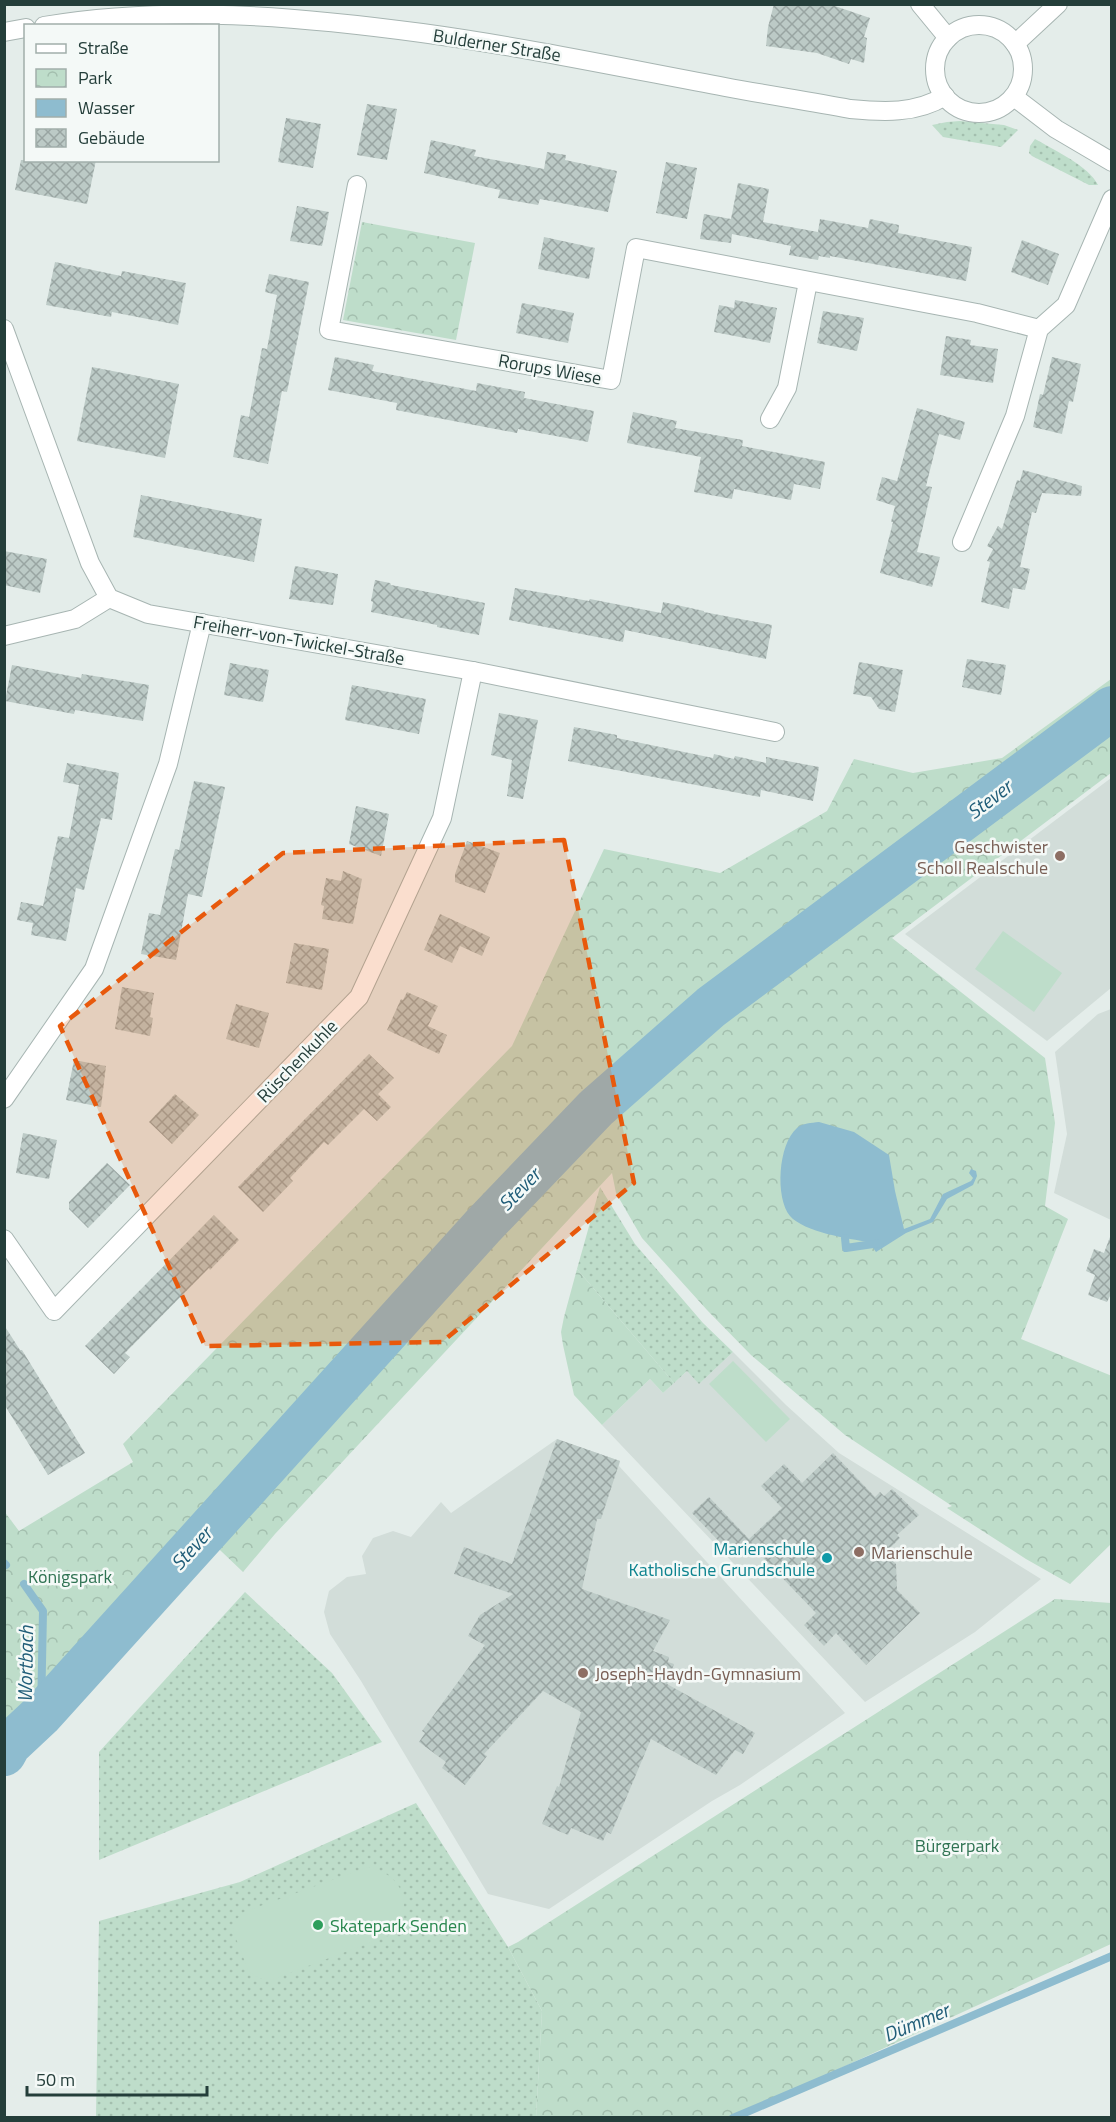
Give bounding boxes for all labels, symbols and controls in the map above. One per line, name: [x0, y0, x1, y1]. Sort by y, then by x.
street label: Bulderner Straße: [431, 22, 563, 68]
legend: [24, 24, 219, 162]
text: Straße: [78, 34, 129, 61]
text: Park: [78, 64, 113, 91]
text: Wasser: [78, 94, 135, 121]
text: Gebäude: [78, 124, 145, 151]
street label: Rorups Wiese: [496, 347, 604, 391]
street label: Freiherr-von-Twickel-Straße: [191, 608, 407, 672]
water label: Stever: [960, 770, 1020, 826]
place label: Geschwister Scholl Realschule: [917, 833, 1048, 881]
marker: Geschwister Scholl Realschule: [1053, 849, 1067, 863]
street label: Rüschenkuhle: [250, 1013, 344, 1109]
water label: Stever: [491, 1158, 549, 1218]
water label: Stever: [163, 1517, 221, 1577]
place label: Marienschule Katholische Grundschule: [628, 1535, 815, 1583]
place label: Marienschule: [871, 1539, 973, 1566]
marker: Marienschule: [852, 1545, 866, 1559]
marker: Marienschule Katholische Grundschule: [820, 1551, 834, 1565]
park label: Königspark: [28, 1563, 112, 1590]
water label: Wortbach: [9, 1624, 41, 1703]
place label: Joseph-Haydn-Gymnasium: [595, 1660, 801, 1687]
marker: Joseph-Haydn-Gymnasium: [576, 1666, 590, 1680]
park label: Bürgerpark: [915, 1832, 1000, 1859]
place label: Skatepark Senden: [330, 1912, 467, 1939]
marker: Skatepark Senden: [311, 1918, 325, 1932]
water label: Dümmer: [878, 1993, 956, 2050]
scale bar: [27, 2059, 207, 2097]
text: 50 m: [36, 2066, 75, 2093]

